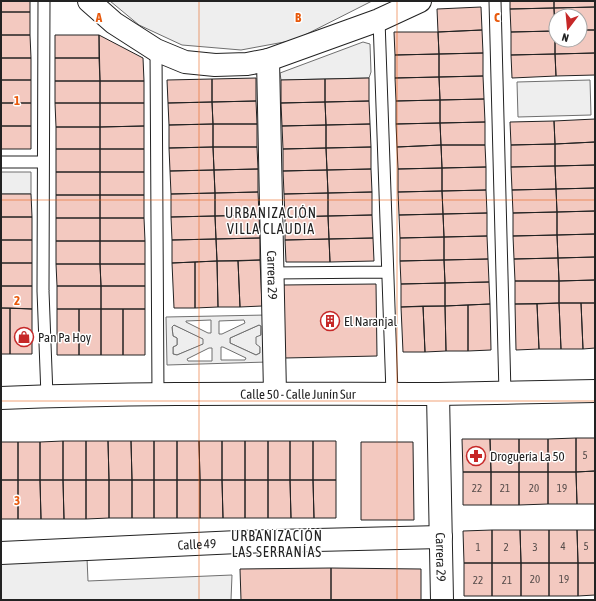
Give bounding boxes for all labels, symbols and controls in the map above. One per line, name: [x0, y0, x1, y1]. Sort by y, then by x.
north arrow: [548, 8, 588, 48]
text: A: [95, 10, 103, 25]
text: B: [295, 10, 302, 25]
text: C: [494, 10, 500, 25]
text: N: [560, 31, 570, 44]
text: 1: [14, 93, 20, 108]
district label: URBANIZACIÓN VILLA CLAUDIA: [225, 205, 317, 237]
street label: Carrera 29: [264, 250, 280, 300]
text: 2: [14, 293, 20, 308]
building icon: El Naranjal: [319, 310, 341, 332]
place label: El Naranjal: [344, 314, 397, 329]
shop icon: Pan Pa Hoy: [13, 326, 35, 348]
place label: Pan Pa Hoy: [38, 330, 92, 345]
street label: Calle 50 - Calle Junín Sur: [240, 387, 356, 402]
pharmacy icon: Droguería La 50: [465, 445, 487, 467]
place label: Droguería La 50: [490, 449, 565, 464]
house number: 5: [582, 449, 588, 461]
house number: 22: [472, 482, 482, 494]
house number: 21: [500, 482, 510, 494]
house number: 20: [529, 482, 539, 494]
house number: 19: [557, 482, 567, 494]
text: 3: [14, 493, 20, 508]
district label: URBANIZACIÓN LAS SERRANÍAS: [231, 528, 323, 560]
street label: Carrera 29: [433, 532, 449, 582]
street label: Calle 49: [177, 536, 216, 553]
house number: 4: [560, 540, 566, 552]
house number: 5: [583, 540, 589, 552]
house number: 1: [475, 541, 481, 553]
house number: 2: [503, 541, 509, 553]
house number: 3: [532, 541, 538, 553]
house number: 20: [530, 573, 540, 585]
house number: 19: [559, 573, 569, 585]
house number: 22: [473, 574, 483, 586]
house number: 21: [502, 574, 512, 586]

